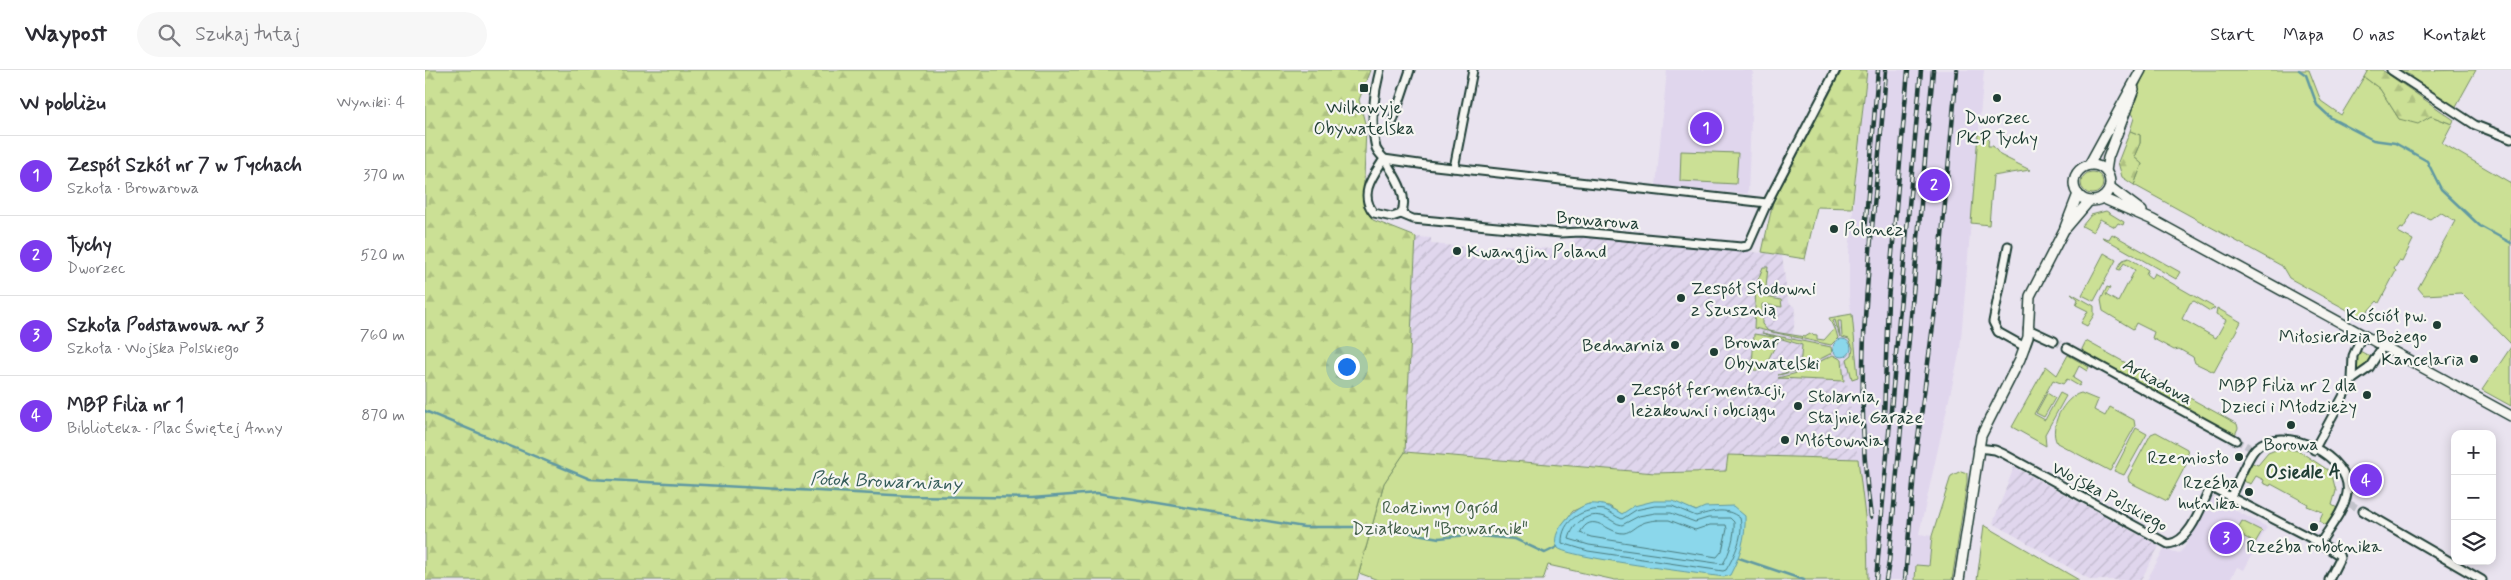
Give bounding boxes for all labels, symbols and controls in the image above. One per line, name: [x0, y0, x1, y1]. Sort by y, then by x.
search box: [137, 12, 487, 57]
text: Waypost: [25, 19, 107, 50]
icon: search: [155, 21, 183, 49]
text: Szukaj tutaj: [195, 22, 300, 47]
text: Start: [2210, 23, 2255, 47]
text: Mapa: [2283, 23, 2324, 47]
text: O nas: [2352, 23, 2395, 47]
text: Kontakt: [2423, 23, 2486, 47]
marker: Wilkowyje Obywatelska: [1358, 82, 1370, 94]
text: W pobliżu: [20, 89, 106, 117]
text: Wyniki: 4: [336, 92, 405, 113]
marker: Dworzec PKP Tychy: [1991, 92, 2003, 104]
place label: Wilkowyje Obywatelska: [1313, 96, 1415, 141]
place label: Dworzec PKP Tychy: [1956, 106, 2038, 151]
pin: 1: [1690, 109, 1722, 147]
text: Zespół Szkół nr 7 w Tychach: [67, 153, 302, 178]
text: 1: [32, 165, 40, 186]
text: 370 m: [363, 165, 405, 186]
pin: 2: [1918, 166, 1950, 204]
text: Szkoła · Browarowa: [67, 178, 199, 199]
street label: Browarowa: [1555, 206, 1640, 236]
place label: Polonez: [1844, 218, 1904, 242]
marker: Polonez: [1828, 223, 1840, 235]
text: Tychy: [67, 233, 112, 258]
place label: Kwangjin Poland: [1467, 240, 1607, 264]
text: 2: [32, 245, 40, 266]
text: 520 m: [360, 245, 405, 266]
marker: Kwangjin Poland: [1451, 245, 1463, 257]
text: Dworzec: [67, 258, 125, 279]
place label: Zespół Słodowni z Szusznią: [1691, 277, 1816, 322]
marker: Zespół Słodowni z Szusznią: [1675, 292, 1687, 304]
place label: Kościół pw. Miłosierdzia Bożego: [2279, 304, 2427, 349]
text: Szkoła Podstawowa nr 3: [67, 313, 264, 338]
marker: Kościół pw. Miłosierdzia Bożego: [2431, 319, 2443, 331]
text: 3: [32, 325, 40, 346]
text: 760 m: [360, 325, 405, 346]
place label: Browar Obywatelski: [1724, 331, 1819, 376]
place label: Bednarnia: [1582, 334, 1665, 358]
text: Szkoła · Wojska Polskiego: [67, 338, 239, 359]
marker: Bednarnia: [1669, 339, 1681, 351]
marker: Browar Obywatelski: [1708, 346, 1720, 358]
place label: Kancelaria: [2381, 348, 2464, 372]
street label: Arkadowa: [2118, 353, 2197, 411]
marker: Kancelaria: [2468, 353, 2480, 365]
your location: [1334, 354, 1360, 380]
place label: MBP Filia nr 2 dla Dzieci i Młodzieży: [2219, 374, 2357, 419]
place label: Zespół fermentacji, leżakowni i obciągu: [1631, 378, 1785, 423]
place label: Stolarnia, Stajnie, Garaże: [1808, 385, 1923, 430]
marker: MBP Filia nr 2 dla Dzieci i Młodzieży: [2361, 389, 2373, 401]
text: MBP Filia nr 1: [67, 393, 184, 418]
marker: Zespół fermentacji, leżakowni i obciągu: [1615, 393, 1627, 405]
marker: Stolarnia, Stajnie, Garaże: [1792, 400, 1804, 412]
text: 4: [31, 405, 41, 426]
text: 870 m: [361, 405, 405, 426]
text: Biblioteka · Plac Świętej Anny: [67, 418, 283, 439]
marker: Borowa: [2285, 419, 2297, 431]
place label: Młótownia: [1795, 429, 1883, 453]
map controls: [2451, 430, 2496, 565]
button: +: [2451, 430, 2496, 475]
place label: Borowa: [2263, 433, 2319, 457]
marker: Młótownia: [1779, 434, 1791, 446]
place label: Rzemiosło: [2148, 446, 2229, 470]
marker: Rzemiosło: [2233, 451, 2245, 463]
street label: Wojska Polskiego: [2047, 456, 2172, 538]
district label: Osiedle A: [2266, 460, 2340, 485]
pin: 4: [2350, 461, 2382, 499]
water label: Potok Browarniany: [810, 466, 963, 497]
place label: Rzeźba hutnika: [2178, 471, 2239, 516]
button: −: [2451, 475, 2496, 520]
marker: Rzeźba hutnika: [2243, 486, 2255, 498]
park label: Rodzinny Ogród Działkowy "Browarnik": [1352, 496, 1528, 541]
pin: 3: [2210, 519, 2242, 557]
button: layers: [2451, 520, 2496, 565]
marker: Rzeźba robotnika: [2308, 521, 2320, 533]
place label: Rzeźba robotnika: [2246, 535, 2382, 559]

